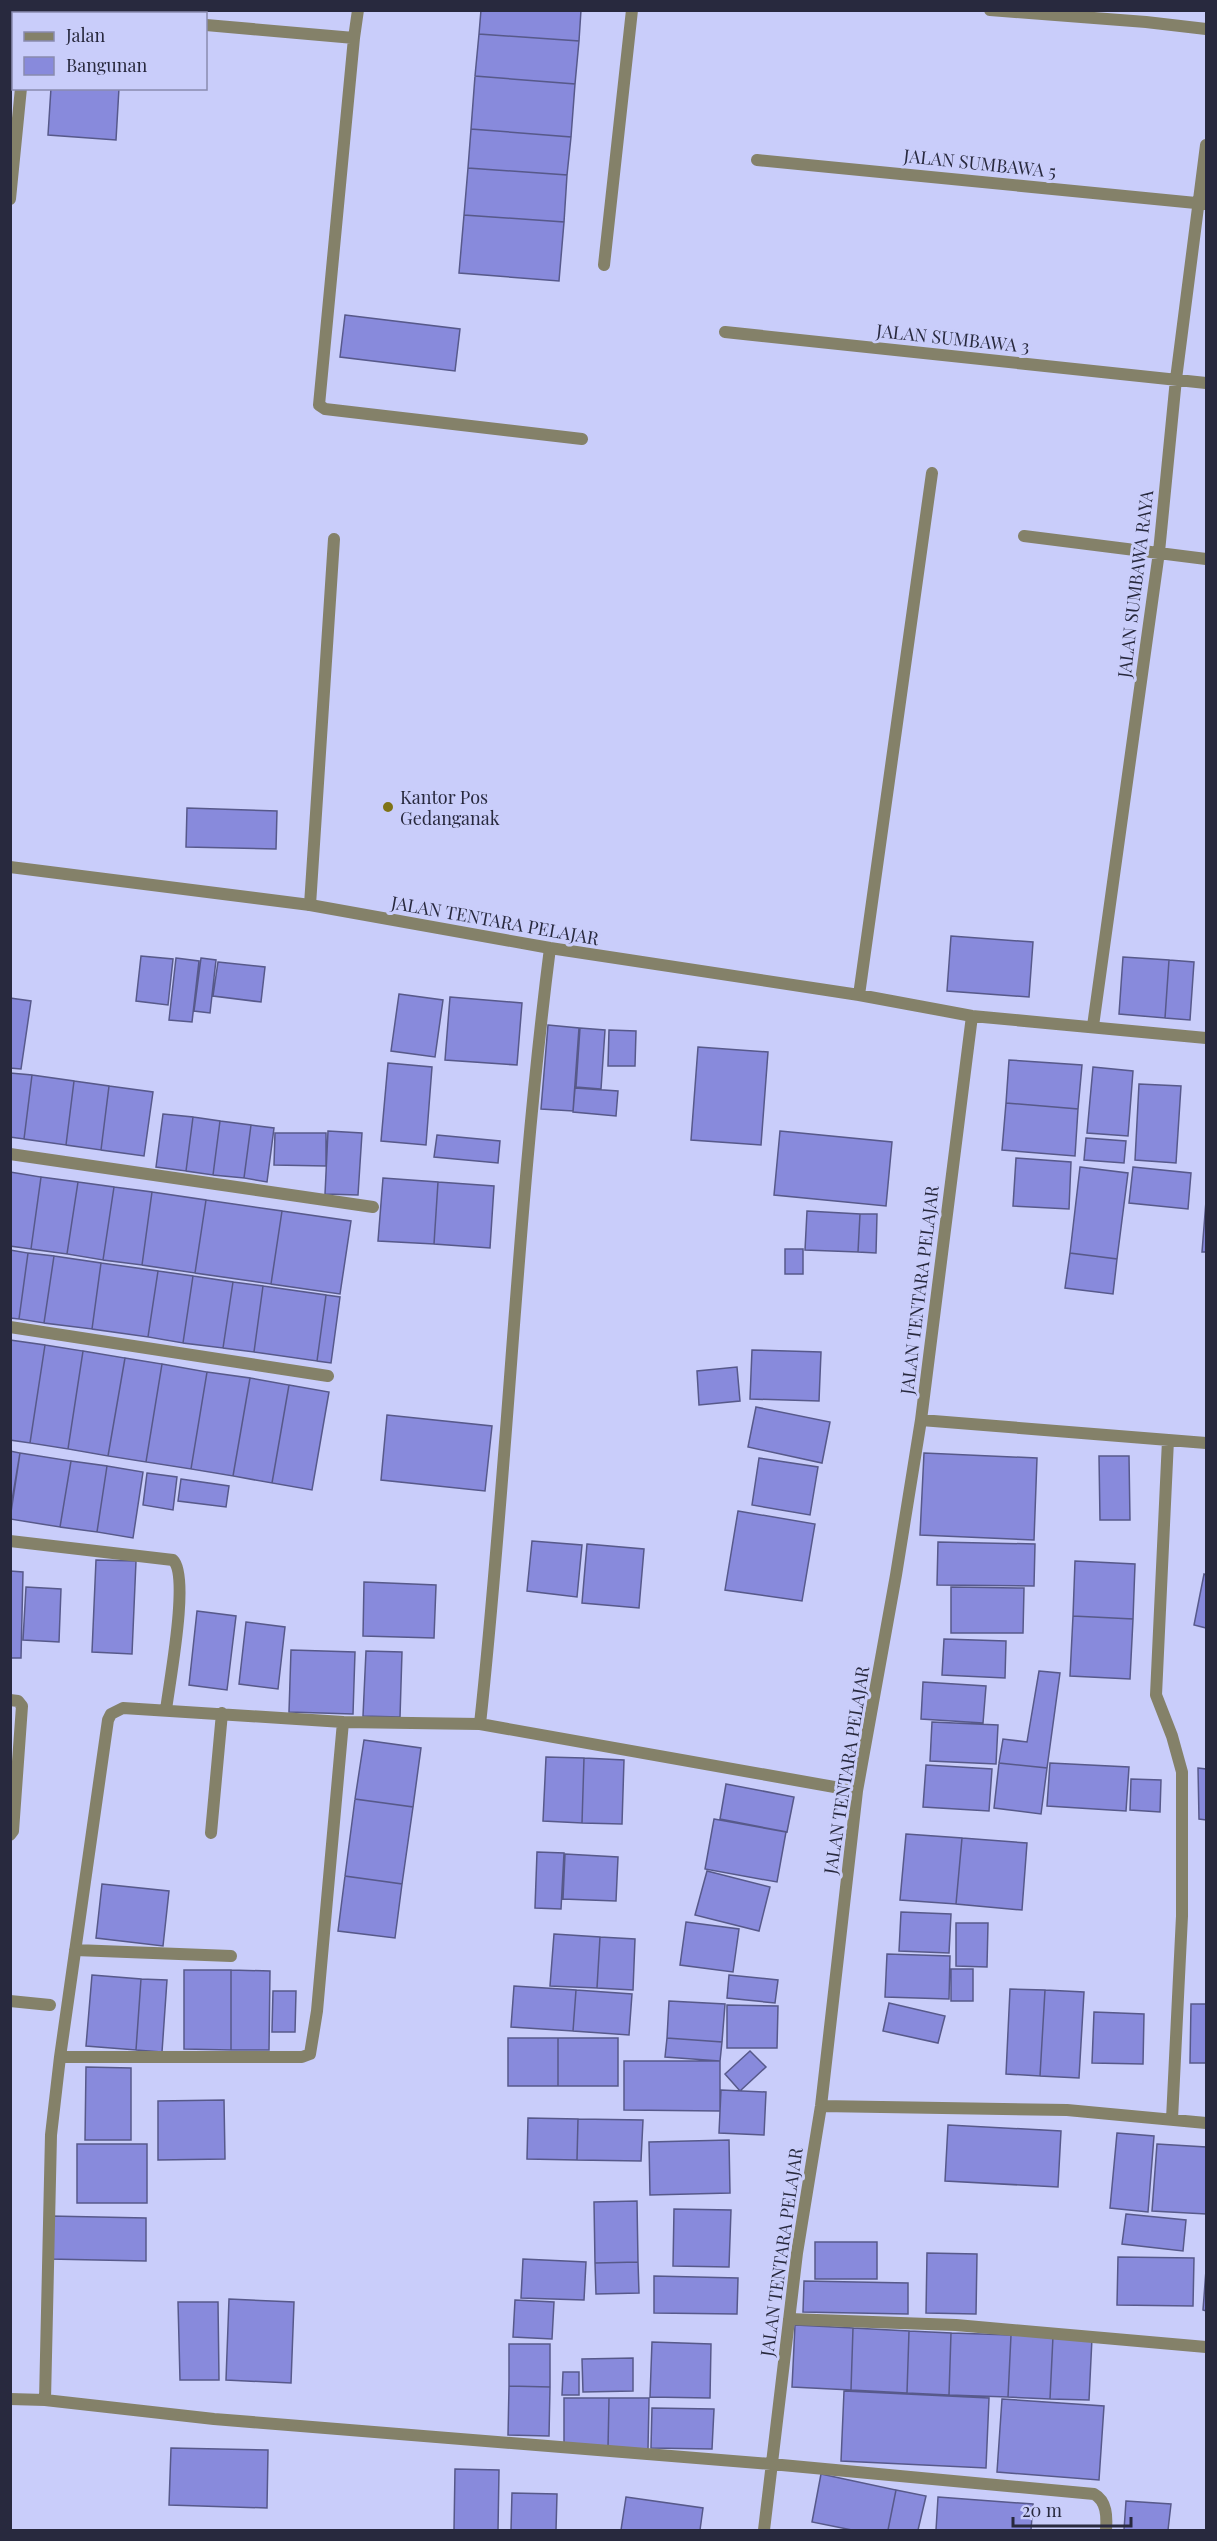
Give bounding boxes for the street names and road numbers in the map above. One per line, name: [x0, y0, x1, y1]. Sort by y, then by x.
street label: JALAN SUMBAWA 5: [902, 143, 1057, 183]
street label: JALAN SUMBAWA 3: [874, 318, 1031, 358]
street label: JALAN SUMBAWA RAYA: [1111, 488, 1159, 680]
street label: JALAN TENTARA PELAJAR: [388, 890, 601, 950]
street label: JALAN TENTARA PELAJAR: [894, 1184, 944, 1397]
street label: JALAN TENTARA PELAJAR: [818, 1664, 874, 1877]
street label: JALAN TENTARA PELAJAR: [754, 2146, 808, 2359]

